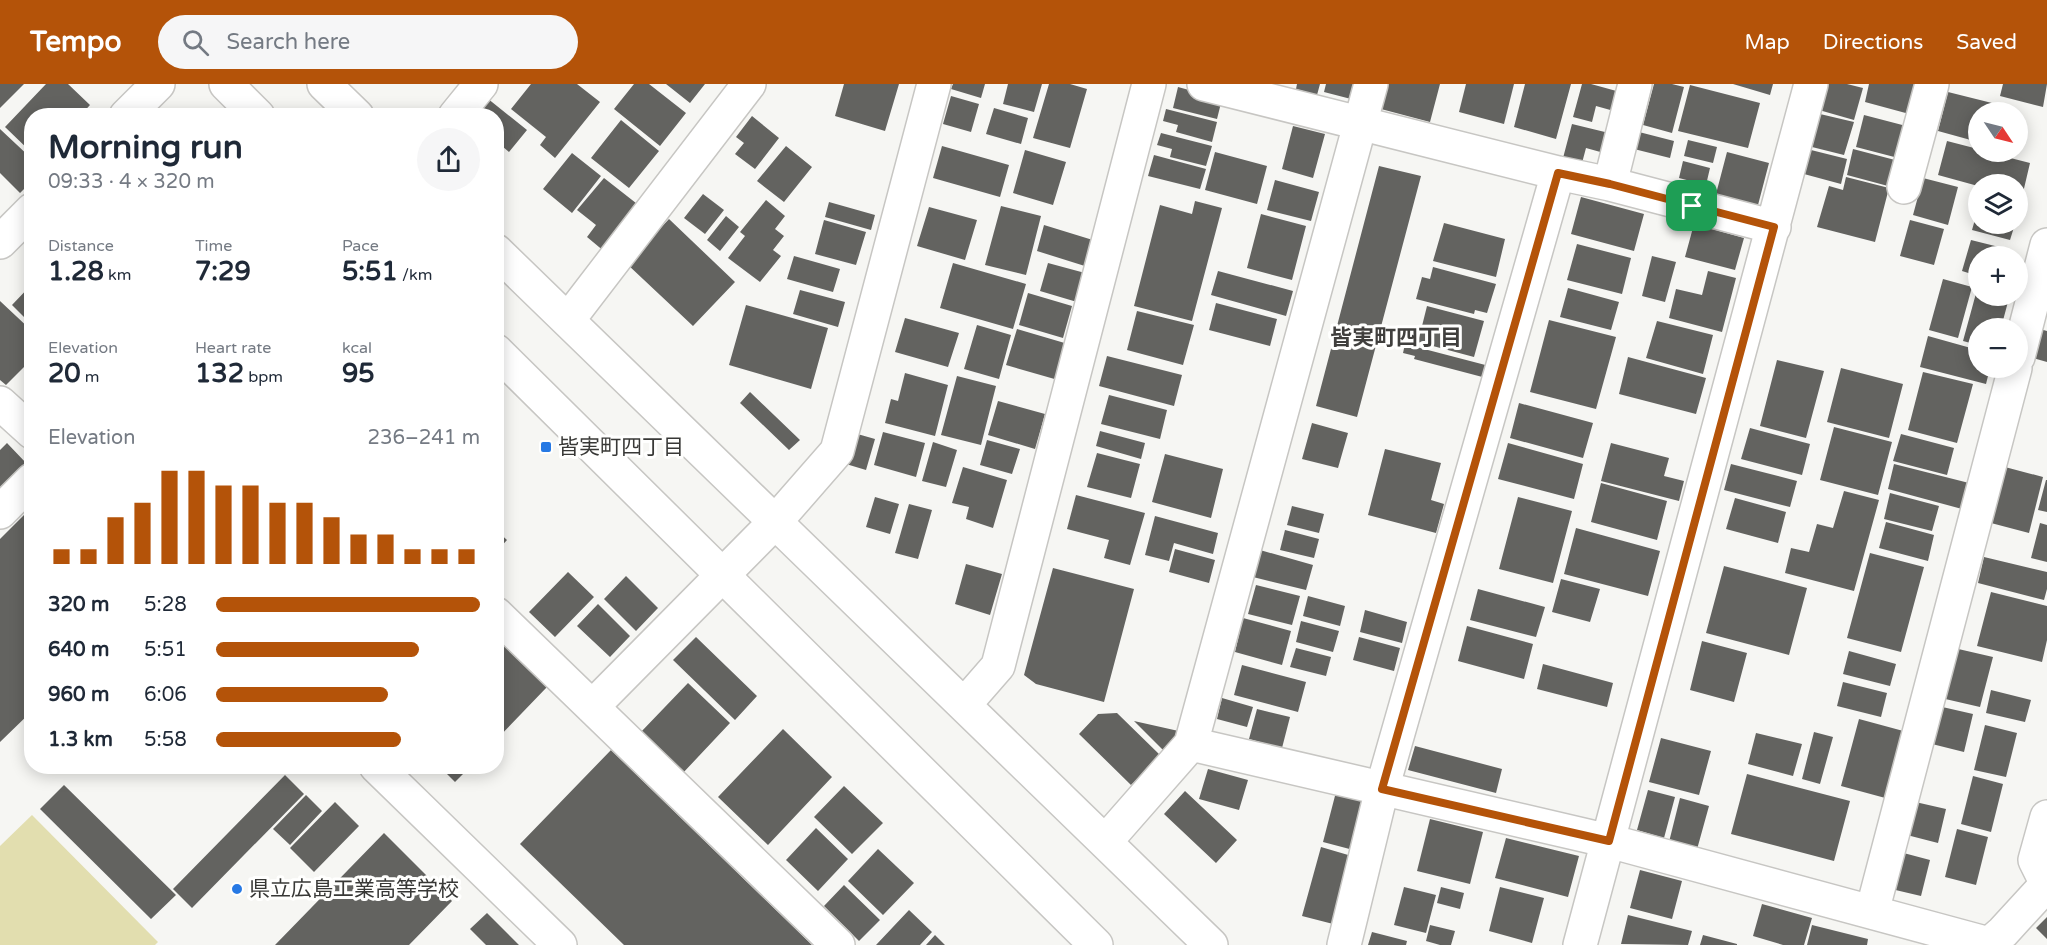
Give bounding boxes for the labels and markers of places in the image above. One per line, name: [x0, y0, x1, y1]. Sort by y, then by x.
pin: [1666, 180, 1717, 231]
place label: 皆実町四丁目: [558, 435, 684, 460]
marker: 皆実町四丁目: [539, 440, 553, 454]
place label: 県立広島工業高等学校: [249, 877, 459, 902]
marker: 県立広島工業高等学校: [230, 882, 244, 896]

